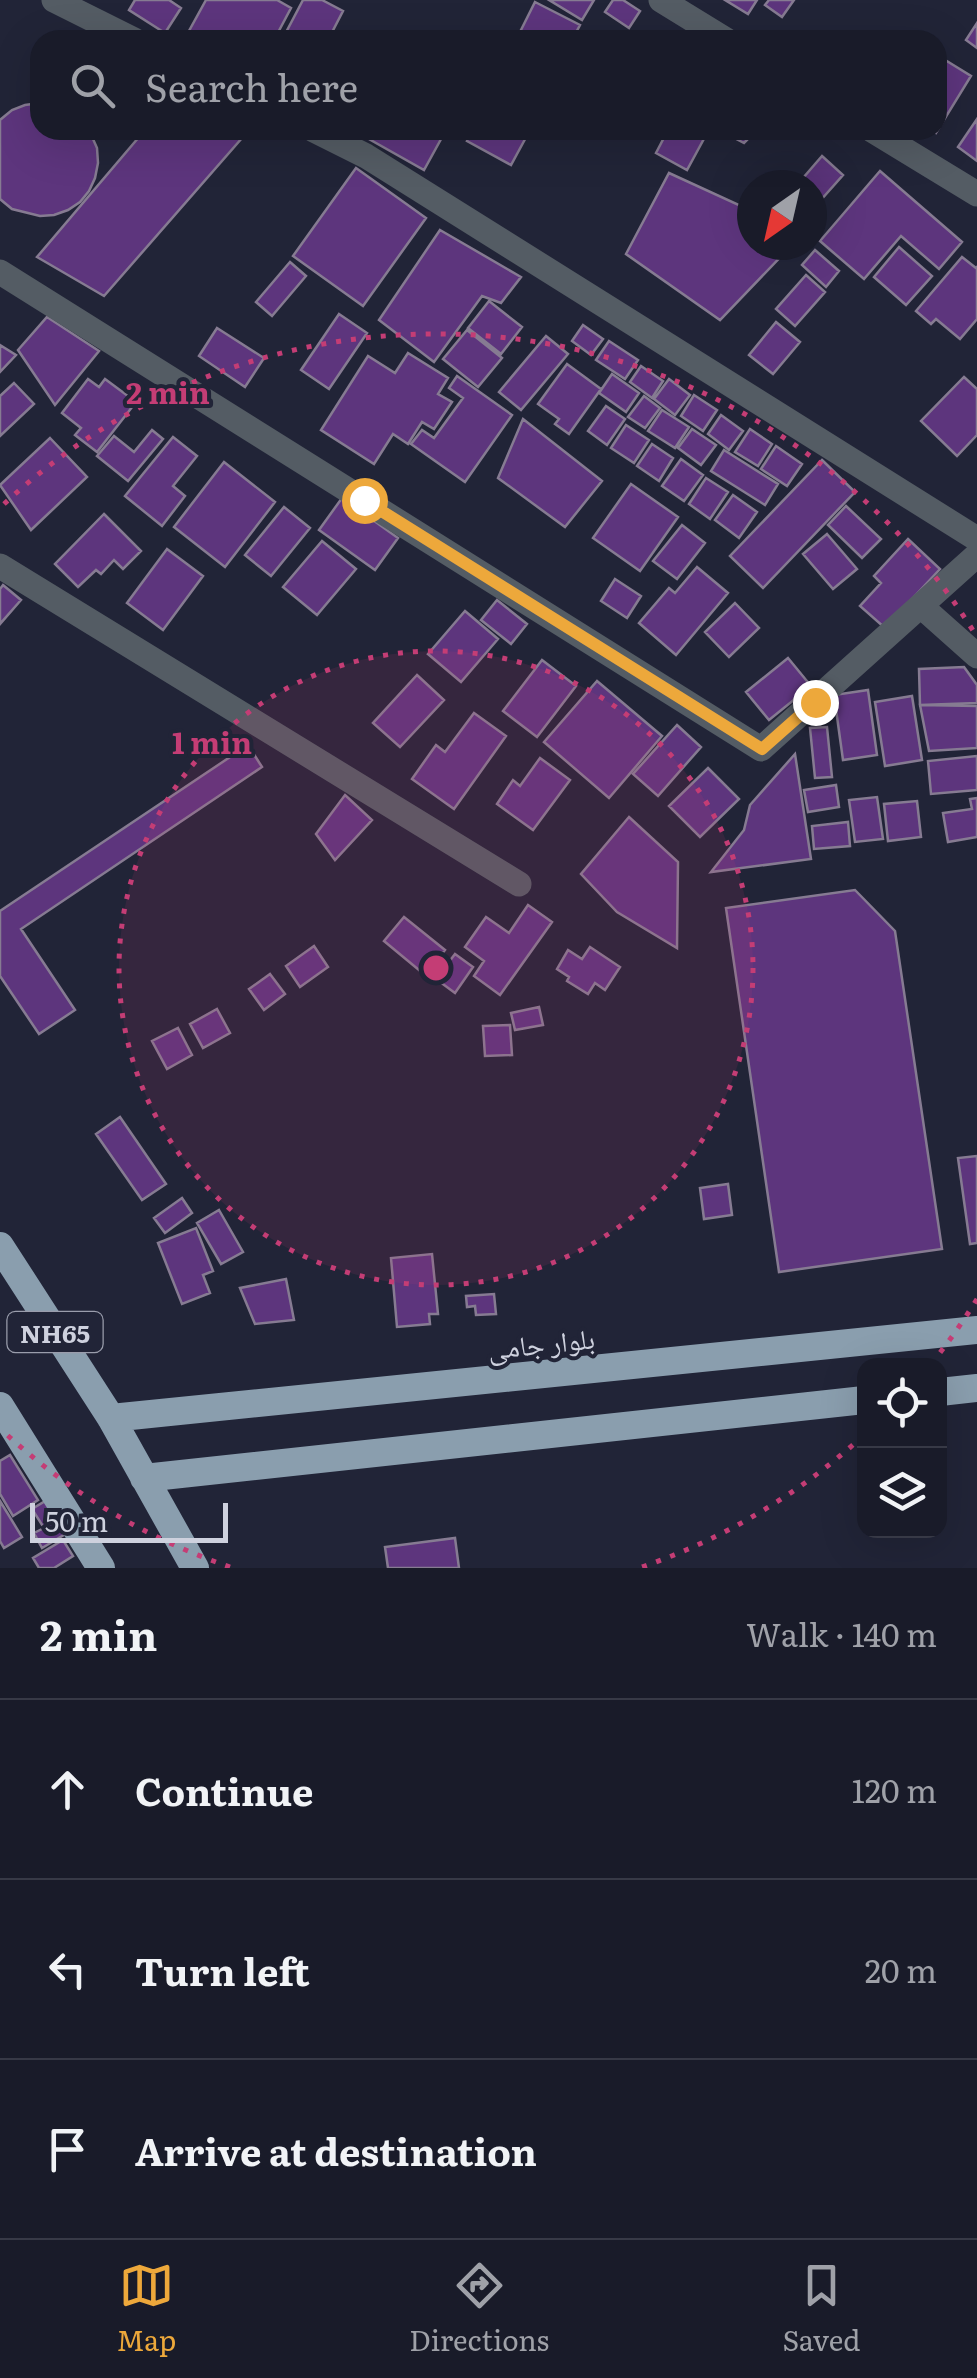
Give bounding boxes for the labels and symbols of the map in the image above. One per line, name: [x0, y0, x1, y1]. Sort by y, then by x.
north arrow: [737, 170, 827, 260]
text: 2 min: [126, 369, 210, 413]
route start: [342, 478, 388, 524]
route end: [793, 680, 839, 726]
text: 1 min: [172, 719, 252, 763]
centre of rings: [418, 950, 454, 986]
road number: NH65: [8, 1312, 102, 1352]
street label: بلوار جامی: [485, 1315, 597, 1369]
scale bar: [30, 1498, 228, 1542]

